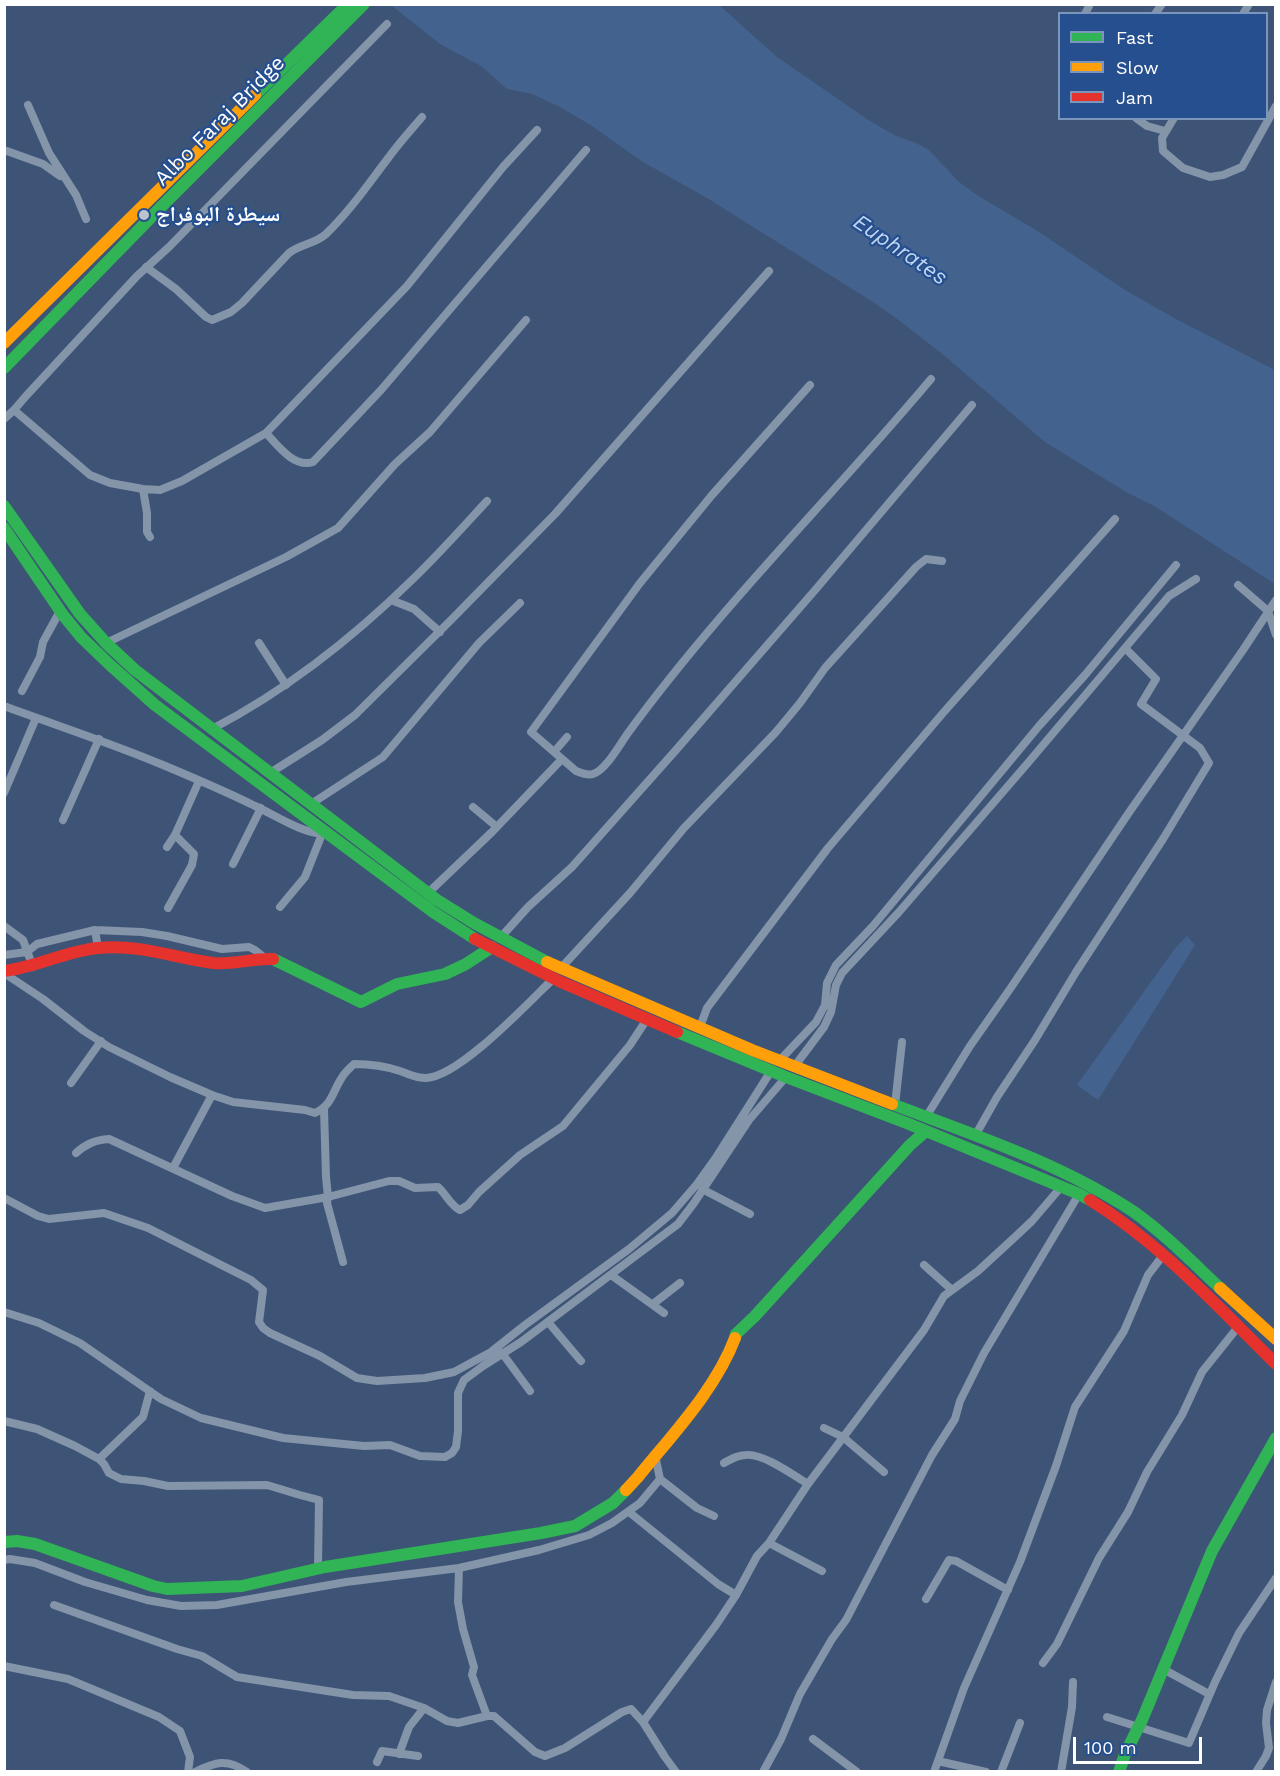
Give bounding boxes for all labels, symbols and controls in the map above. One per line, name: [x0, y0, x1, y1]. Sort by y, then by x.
legend: [1058, 12, 1268, 120]
text: Fast: [1116, 27, 1153, 48]
street label: Albo Faraj Bridge: [150, 51, 290, 191]
text: Slow: [1116, 57, 1159, 78]
text: Jam: [1116, 87, 1153, 108]
place label: سيطرة البوفراج: [156, 202, 280, 228]
marker: سيطرة البوفراج: [137, 208, 151, 222]
water label: Euphrates: [848, 209, 952, 291]
scale bar: [1076, 1725, 1205, 1763]
text: 100 m: [1084, 1737, 1137, 1758]

